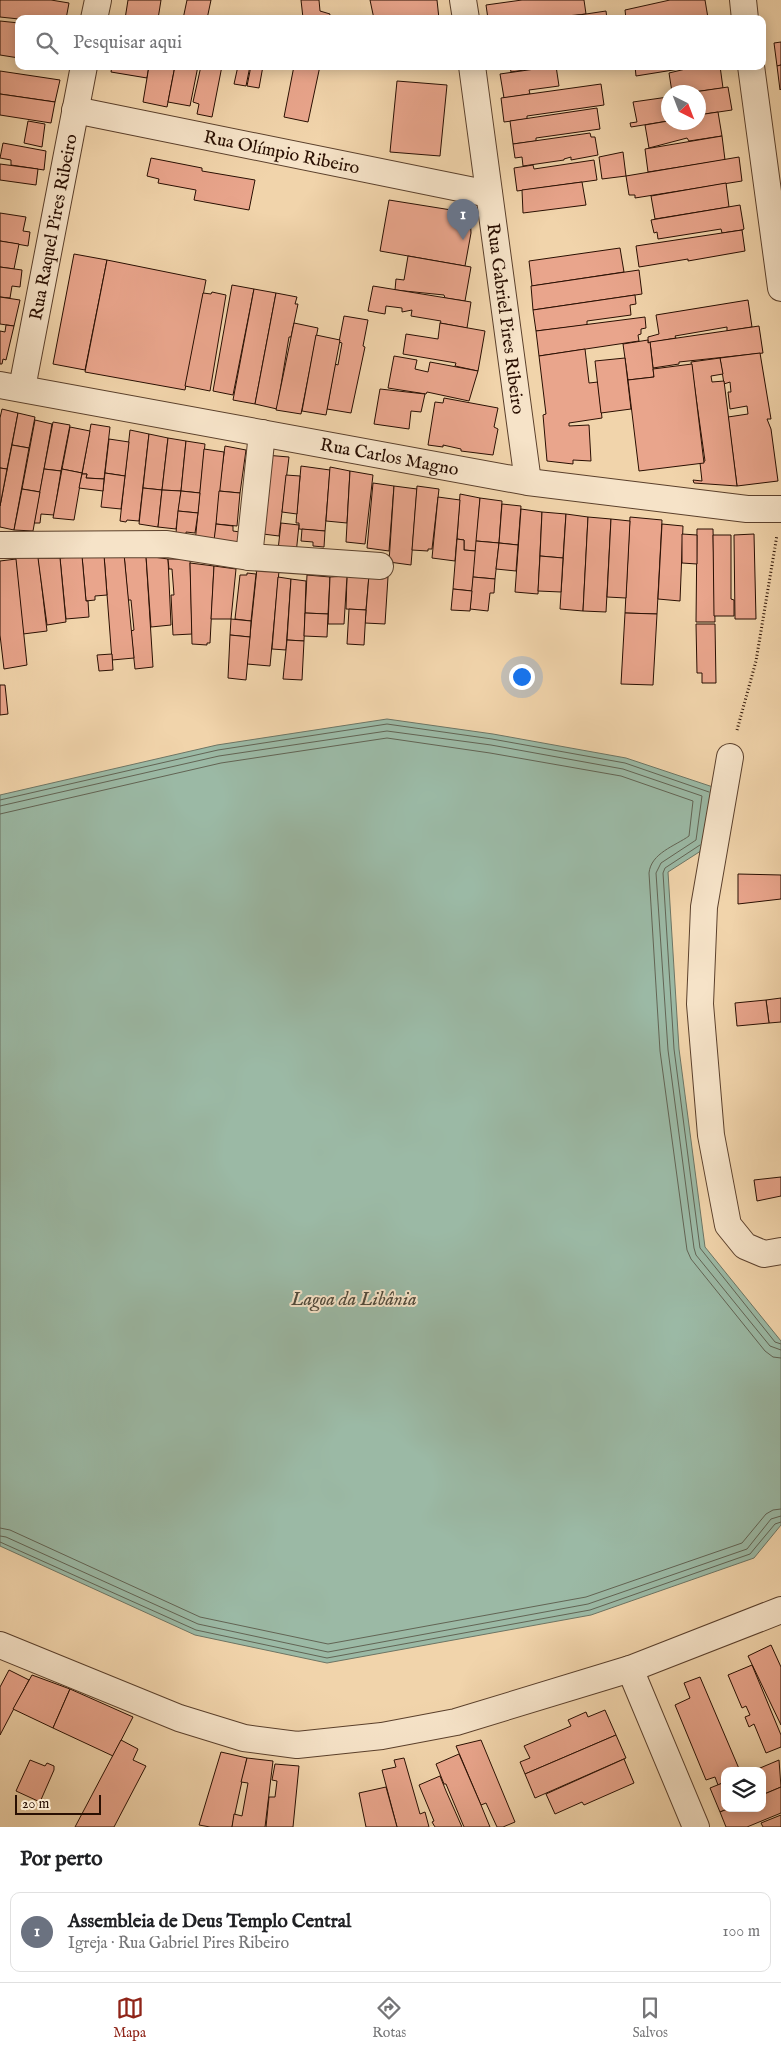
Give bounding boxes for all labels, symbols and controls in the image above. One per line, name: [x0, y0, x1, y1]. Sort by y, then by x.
search box: [15, 15, 766, 70]
icon: search: [33, 29, 61, 57]
text: Pesquisar aqui: [73, 31, 182, 55]
north arrow: [661, 85, 706, 130]
street label: Rua Olímpio Ribeiro: [201, 126, 362, 181]
street label: Rua Raquel Pires Ribeiro: [25, 132, 84, 322]
pin: 1: [447, 199, 479, 240]
street label: Rua Gabriel Pires Ribeiro: [480, 222, 529, 416]
street label: Rua Carlos Magno: [318, 434, 461, 482]
your location: [509, 664, 535, 690]
water label: Lagoa da Libânia: [290, 1288, 417, 1312]
map controls: [721, 1767, 766, 1812]
button: layers: [721, 1767, 766, 1812]
scale bar: [15, 1792, 101, 1815]
text: 20 m: [22, 1795, 49, 1813]
text: Por perto: [20, 1846, 102, 1873]
text: Assembleia de Deus Templo Central: [68, 1910, 351, 1934]
text: 1: [34, 1922, 40, 1942]
text: 100 m: [723, 1922, 760, 1942]
text: Igreja · Rua Gabriel Pires Ribeiro: [68, 1934, 289, 1954]
tab: Mapa: [113, 1994, 146, 2042]
tab: Rotas: [372, 1994, 406, 2042]
tab: Salvos: [632, 1994, 668, 2042]

